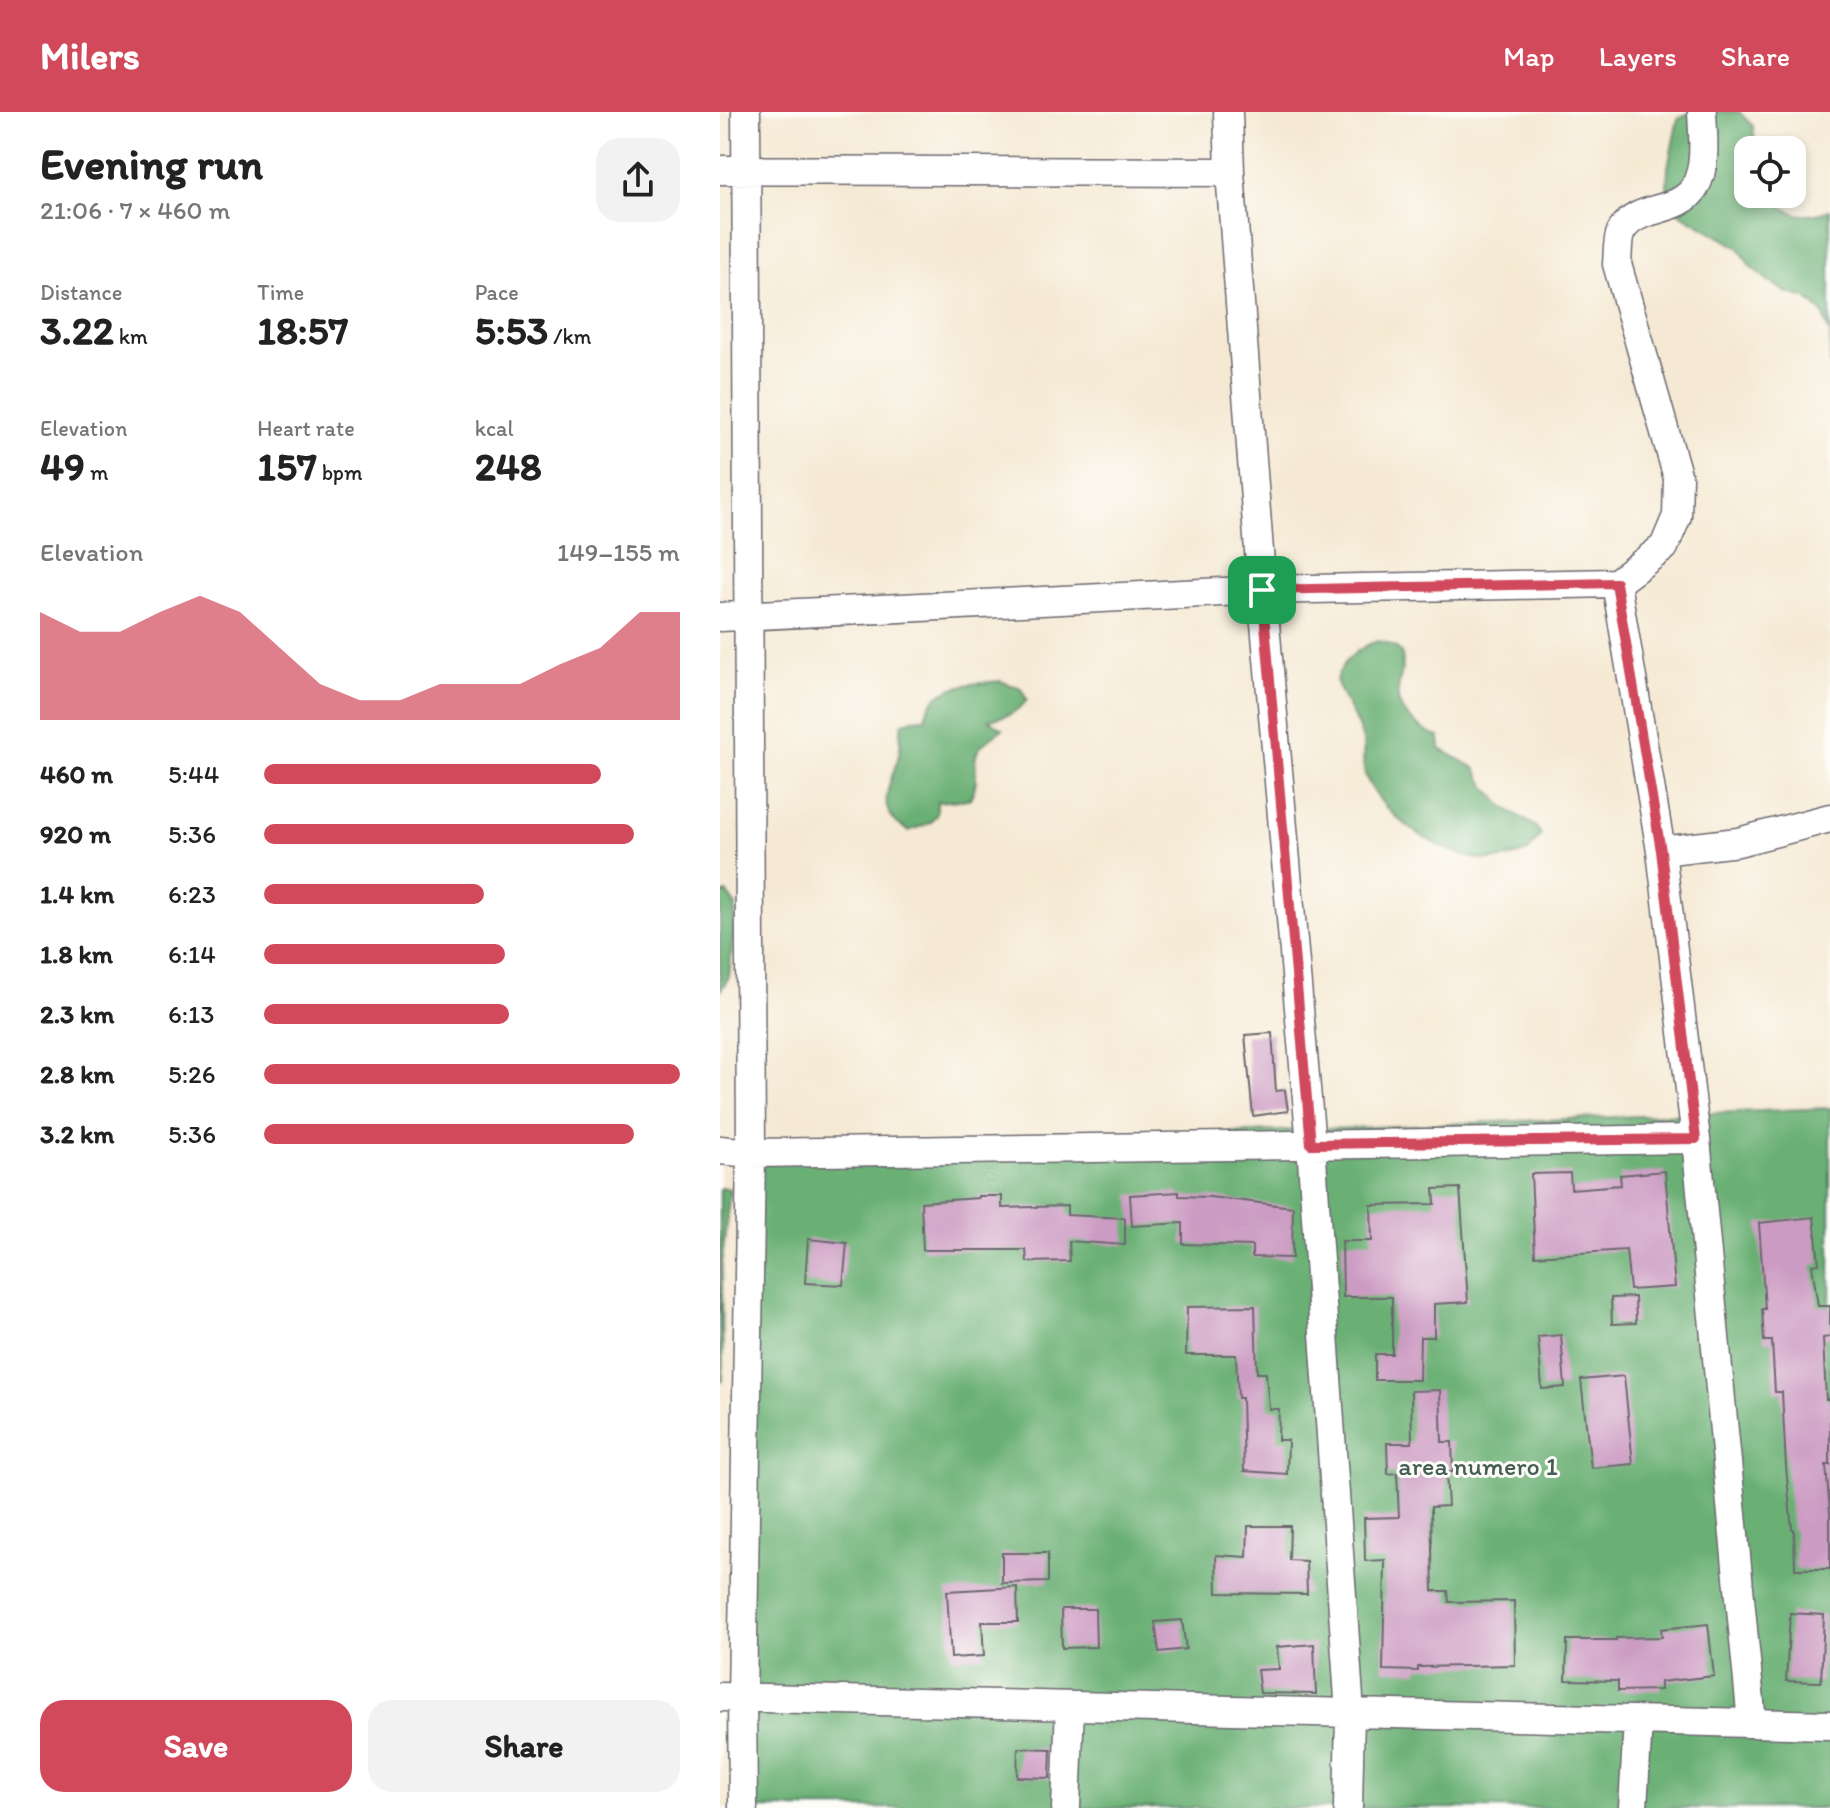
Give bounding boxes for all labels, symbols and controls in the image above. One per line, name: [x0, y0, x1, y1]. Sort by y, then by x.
text: Milers: [40, 33, 140, 79]
text: Map: [1503, 39, 1555, 73]
text: Layers: [1599, 39, 1677, 73]
text: Share: [1721, 39, 1790, 73]
map controls: [1734, 136, 1806, 208]
button: locate: [1734, 136, 1806, 208]
text: Evening run: [40, 137, 263, 190]
button: share: [596, 138, 680, 222]
text: 21:06 · 7 × 460 m: [40, 194, 230, 226]
text: Distance: [40, 279, 122, 306]
text: Time: [257, 279, 304, 306]
text: Pace: [475, 279, 519, 306]
text: 3.22: [40, 306, 114, 354]
text: 18:57: [257, 306, 348, 354]
text: 5:53: [475, 306, 548, 354]
text: km: [114, 323, 148, 350]
text: /km: [548, 323, 592, 350]
text: Elevation: [40, 415, 127, 442]
text: Heart rate: [257, 415, 355, 442]
text: kcal: [475, 415, 514, 442]
text: 49: [40, 442, 85, 490]
text: 157: [257, 442, 317, 490]
text: 248: [475, 442, 542, 490]
text: m: [85, 459, 108, 486]
text: bpm: [317, 459, 363, 486]
text: Elevation: [40, 536, 143, 568]
text: 149–155 m: [557, 536, 680, 568]
pin: [1228, 556, 1296, 624]
icon: arrive: [1240, 568, 1284, 612]
text: 460 m: [40, 758, 113, 790]
text: 5:44: [168, 758, 219, 790]
text: 920 m: [40, 818, 111, 850]
text: 5:36: [168, 818, 216, 850]
text: 1.4 km: [40, 878, 114, 910]
text: 6:23: [168, 878, 216, 910]
text: 1.8 km: [40, 938, 113, 970]
text: 6:14: [168, 938, 216, 970]
text: 2.3 km: [40, 998, 114, 1030]
text: 6:13: [168, 998, 214, 1030]
text: 2.8 km: [40, 1058, 115, 1090]
text: 5:26: [168, 1058, 215, 1090]
text: 3.2 km: [40, 1118, 114, 1150]
text: 5:36: [168, 1118, 216, 1150]
park label: area numero 1: [1398, 1450, 1558, 1482]
button: Save: [40, 1700, 352, 1792]
button: Share: [368, 1700, 680, 1792]

